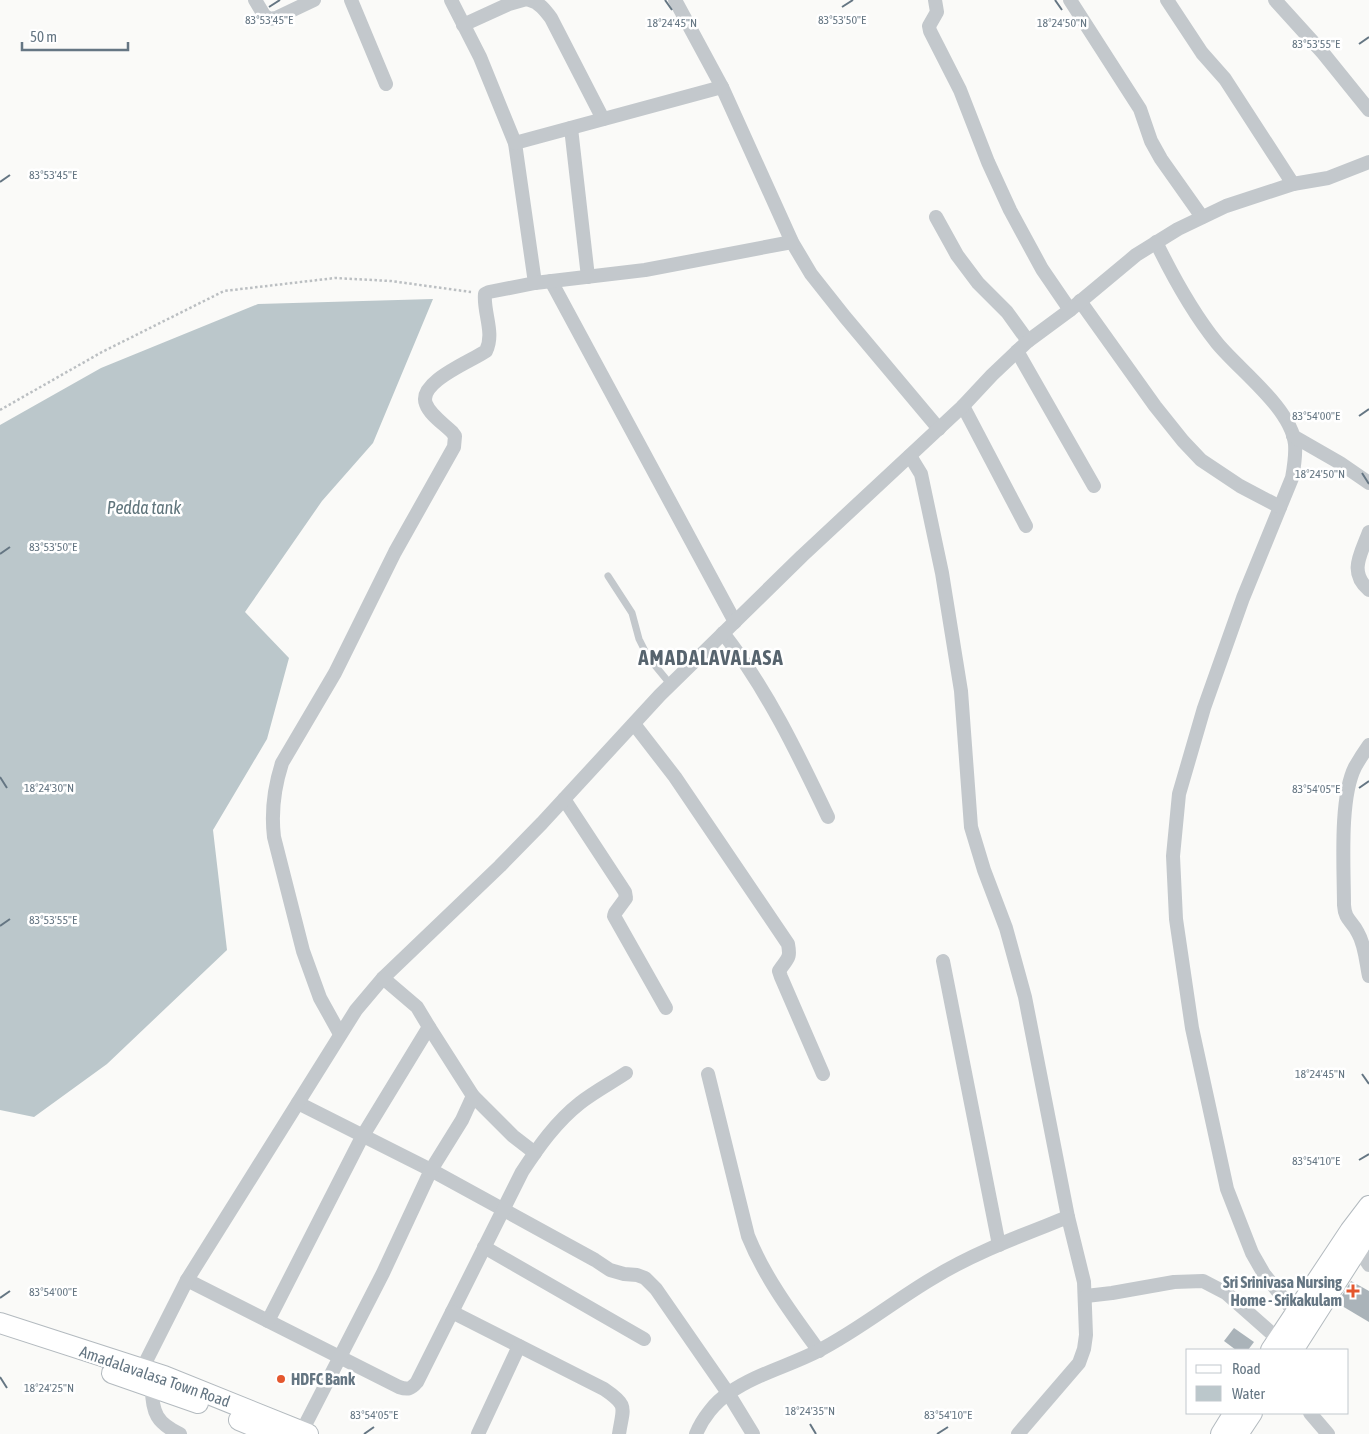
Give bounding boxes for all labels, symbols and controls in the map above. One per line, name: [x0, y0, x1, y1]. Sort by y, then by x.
text: 83°53'45"E: [245, 13, 293, 27]
text: 83°53'50"E: [818, 13, 866, 27]
text: 18°24'45"N: [647, 16, 697, 30]
text: 18°24'50"N: [1037, 16, 1087, 30]
scale bar: [22, 20, 129, 52]
text: 50 m: [30, 28, 57, 45]
text: 83°53'55"E: [1292, 37, 1340, 51]
text: 83°53'45"E: [29, 168, 77, 182]
text: 83°54'00"E: [1292, 409, 1340, 423]
text: 18°24'50"N: [1295, 467, 1345, 481]
water label: Pedda tank: [107, 497, 182, 518]
text: 83°53'50"E: [29, 540, 77, 554]
district label: AMADALAVALASA: [637, 645, 784, 669]
text: 18°24'30"N: [24, 781, 74, 795]
text: 83°54'05"E: [1292, 782, 1340, 796]
text: 83°53'55"E: [29, 913, 77, 927]
text: 18°24'45"N: [1295, 1067, 1345, 1081]
text: 83°54'10"E: [1292, 1154, 1340, 1168]
place label: Sri Srinivasa Nursing Home - Srikakulam: [1223, 1273, 1342, 1309]
marker: Sri Srinivasa Nursing Home - Srikakulam: [1346, 1284, 1360, 1298]
text: 83°54'00"E: [29, 1285, 77, 1299]
street label: Amadalavalasa Town Road: [77, 1342, 233, 1410]
legend: [1186, 1349, 1349, 1414]
text: Road: [1232, 1360, 1261, 1377]
place label: HDFC Bank: [291, 1370, 356, 1388]
marker: HDFC Bank: [275, 1373, 287, 1385]
text: 18°24'25"N: [24, 1381, 74, 1395]
text: Water: [1232, 1385, 1265, 1402]
text: 18°24'35"N: [785, 1404, 835, 1418]
text: 83°54'05"E: [350, 1408, 398, 1422]
text: 83°54'10"E: [924, 1408, 972, 1422]

